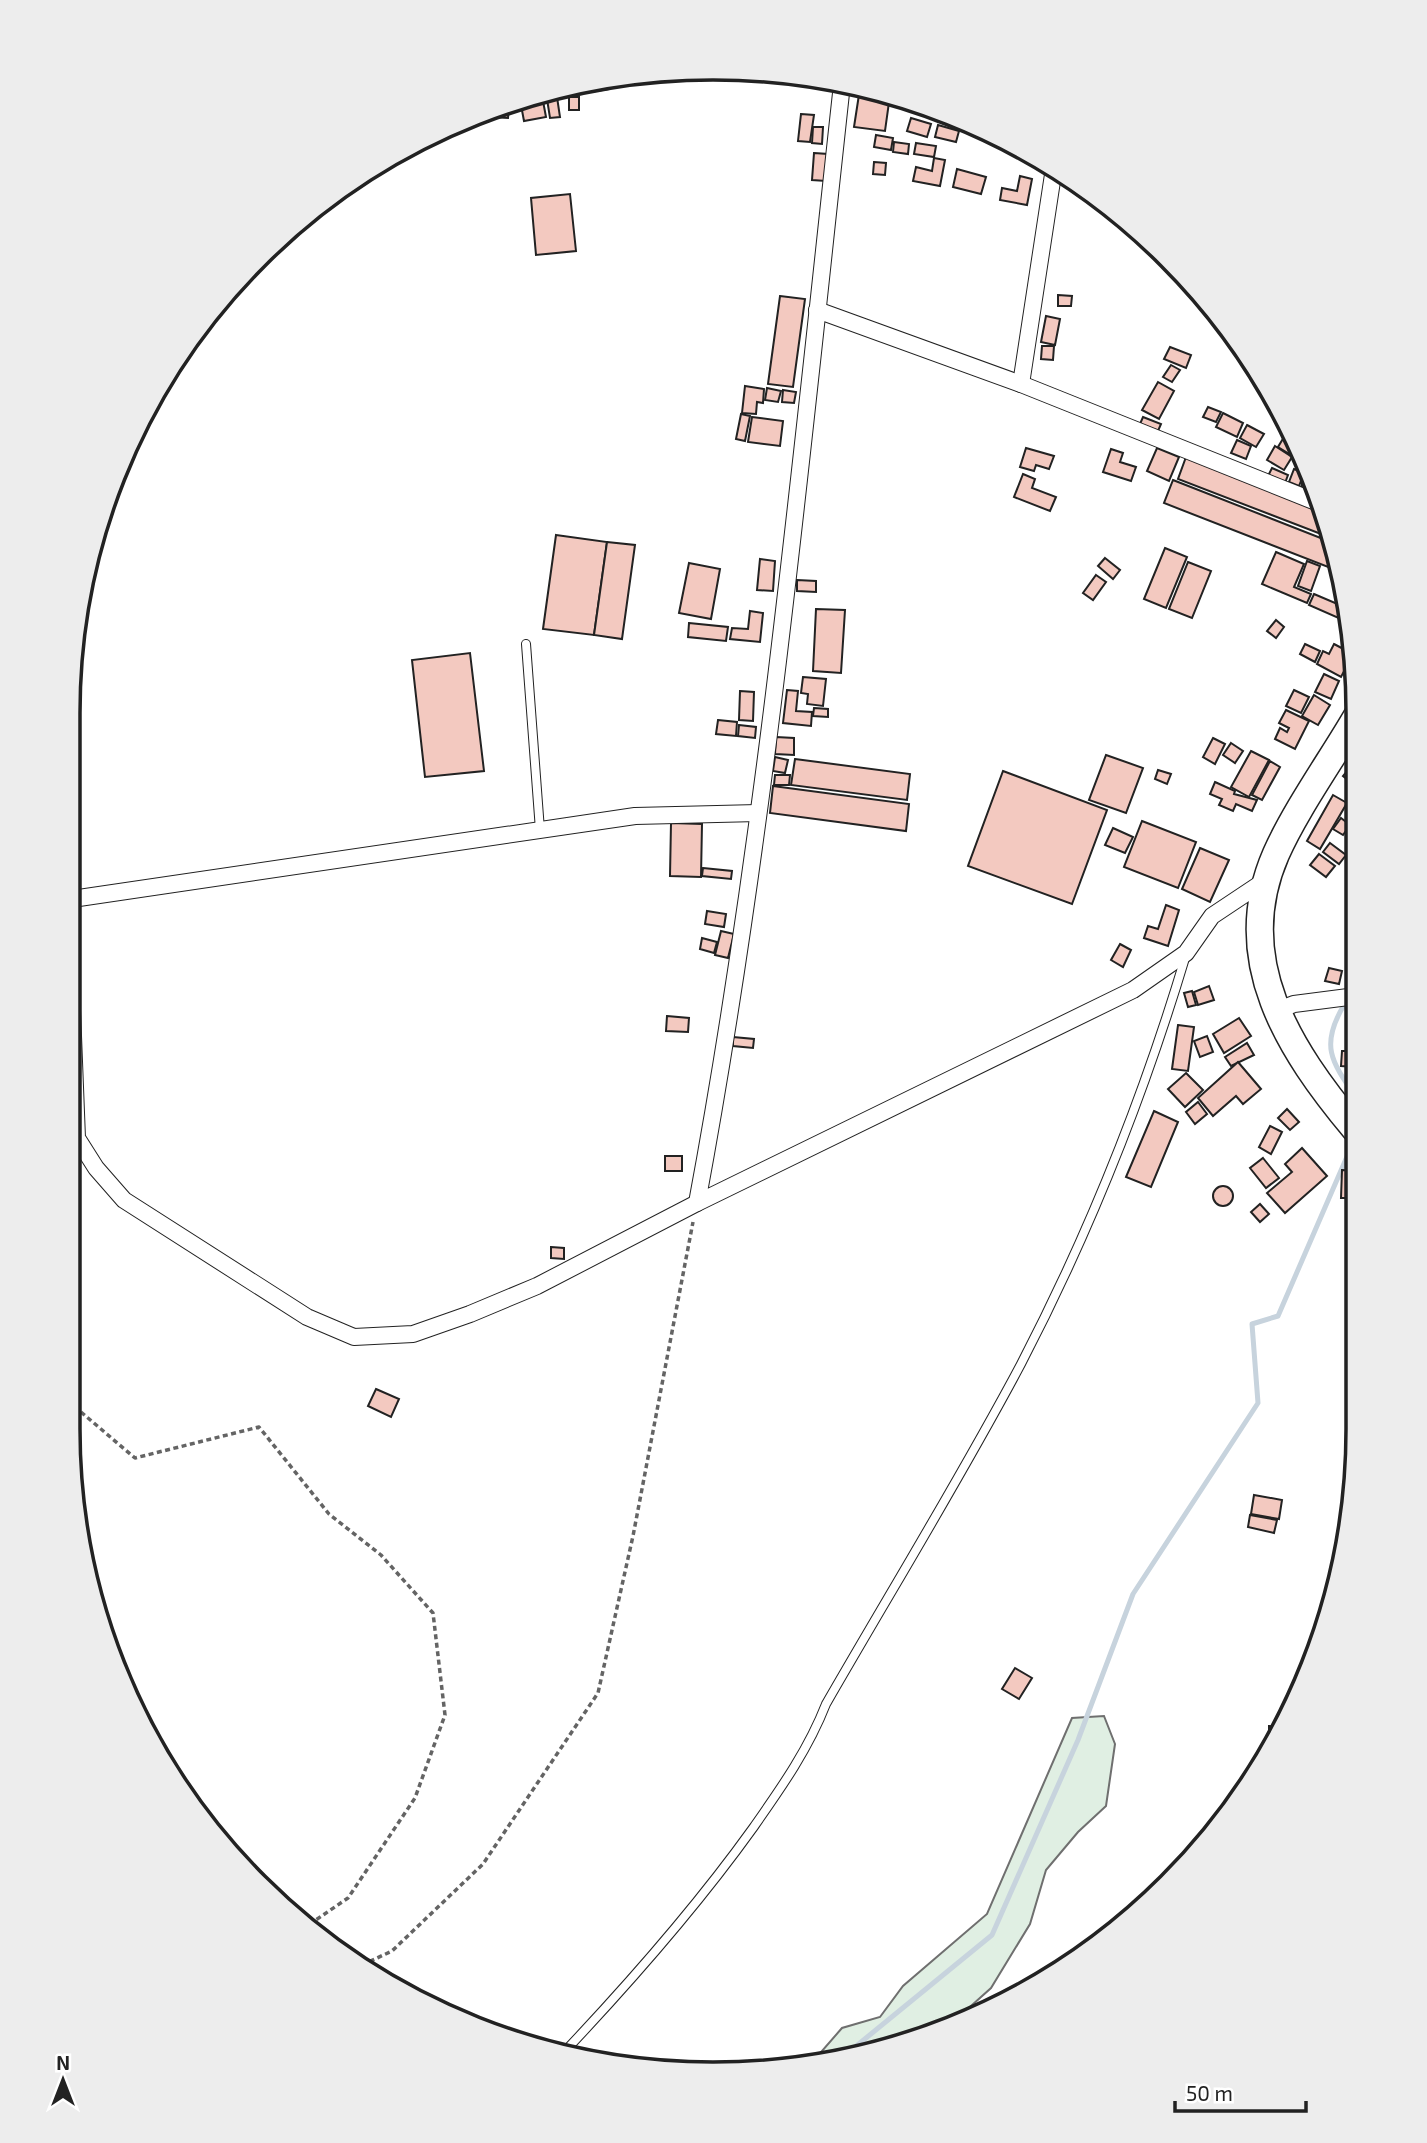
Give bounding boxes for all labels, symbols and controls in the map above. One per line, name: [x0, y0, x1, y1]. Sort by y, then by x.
north arrow: [28, 2045, 98, 2115]
text: N: [56, 2051, 70, 2074]
scale bar: [1175, 2070, 1306, 2114]
text: 50 m: [1186, 2080, 1233, 2105]

